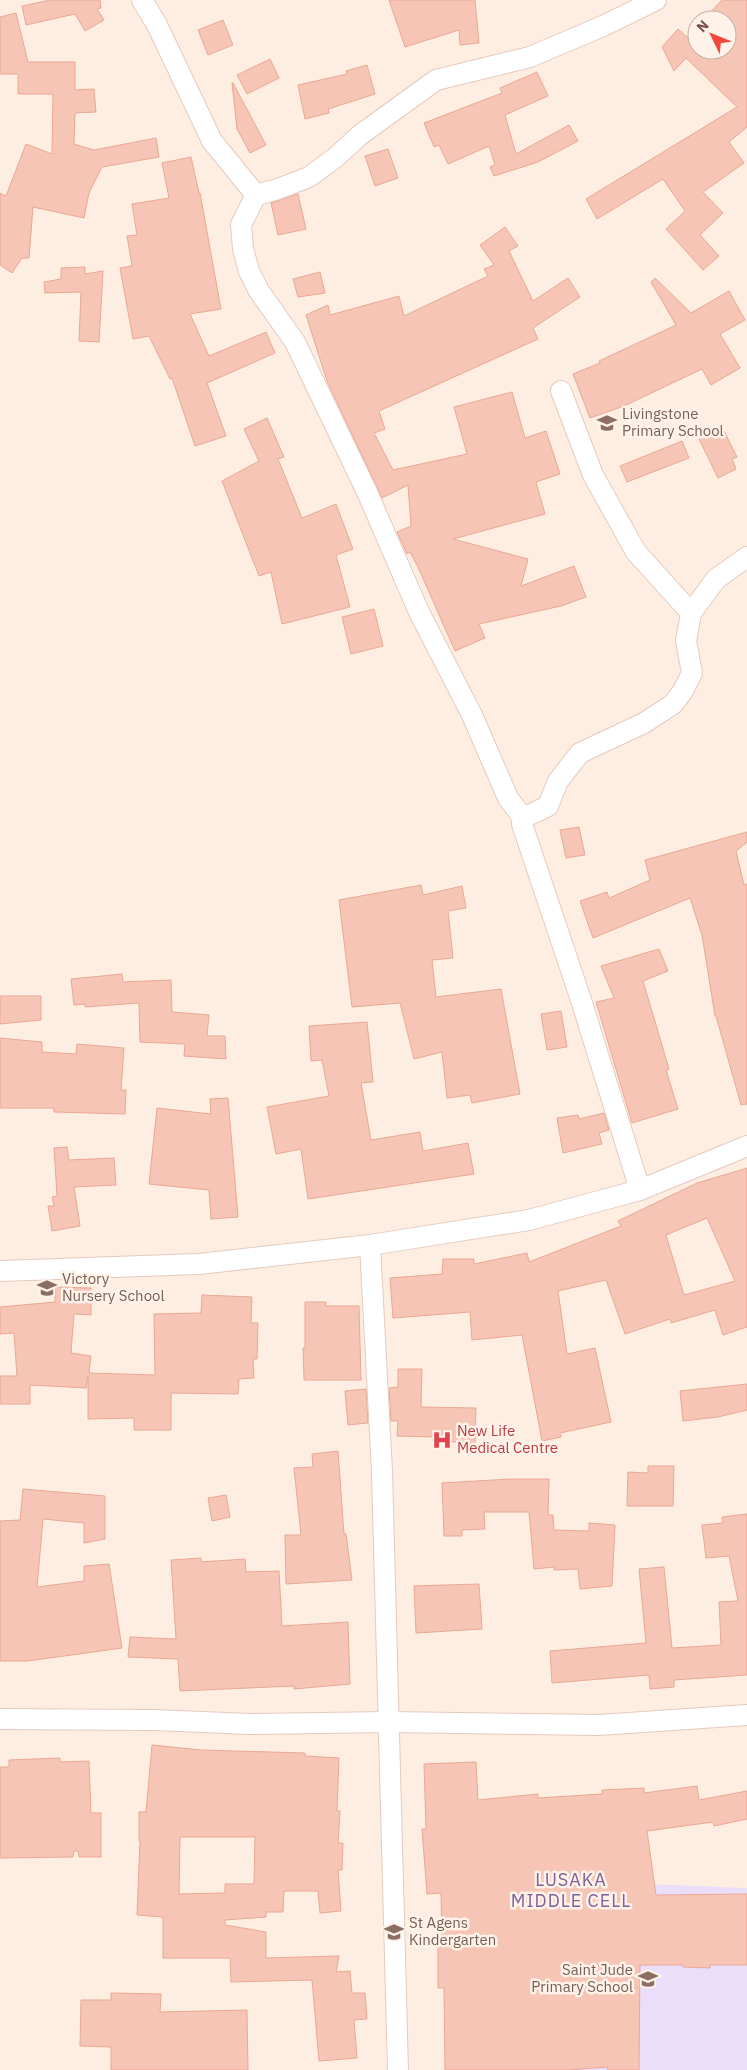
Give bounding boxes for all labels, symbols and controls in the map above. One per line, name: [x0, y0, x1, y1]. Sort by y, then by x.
north arrow: [687, 10, 737, 60]
text: N: [692, 16, 713, 36]
place label: Livingstone Primary School: [622, 404, 724, 440]
school or university icon: Livingstone Primary School: [596, 412, 618, 434]
place label: Victory Nursery School: [62, 1269, 165, 1305]
school or university icon: Victory Nursery School: [36, 1277, 58, 1299]
place label: New Life Medical Centre: [457, 1421, 558, 1457]
hospital icon: New Life Medical Centre: [431, 1429, 453, 1451]
district label: LUSAKA MIDDLE CELL: [511, 1868, 631, 1912]
place label: St Agens Kindergarten: [409, 1913, 496, 1949]
school or university icon: St Agens Kindergarten: [383, 1921, 405, 1943]
place label: Saint Jude Primary School: [531, 1960, 633, 1996]
school or university icon: Saint Jude Primary School: [637, 1968, 659, 1990]

